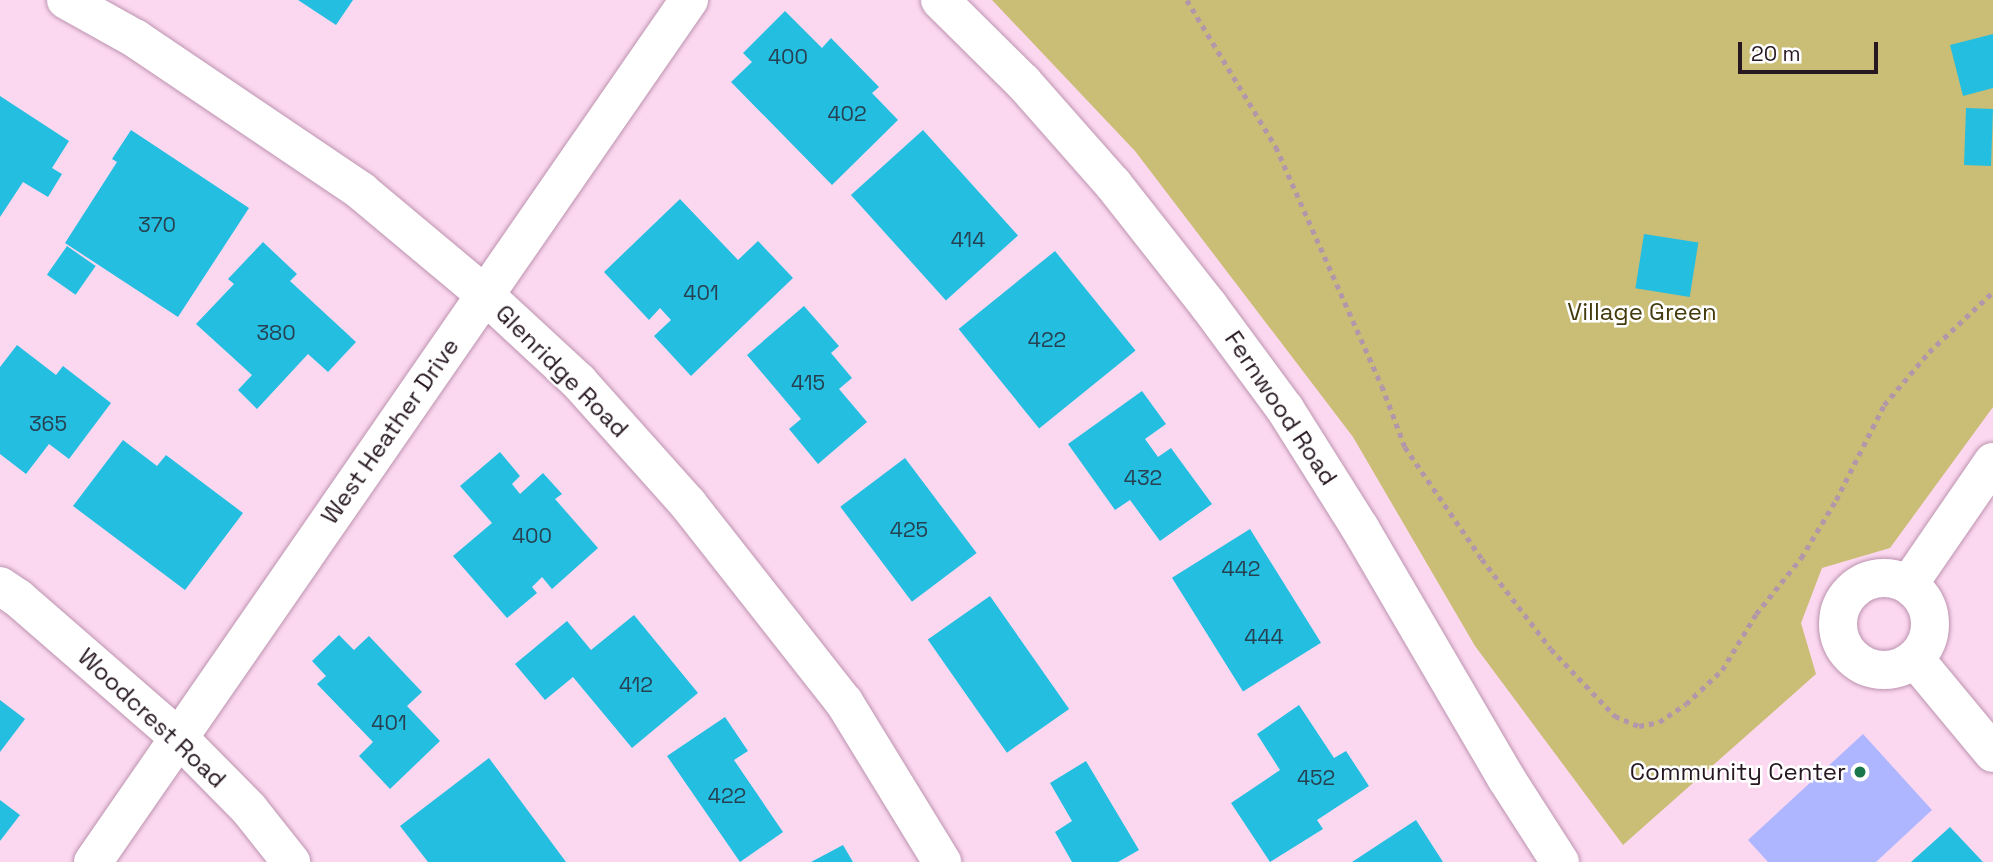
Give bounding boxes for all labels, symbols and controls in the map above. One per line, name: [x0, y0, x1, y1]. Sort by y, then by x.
scale bar: [1741, 28, 1881, 72]
text: 20 m: [1751, 40, 1801, 67]
house number: 400: [768, 44, 808, 70]
house number: 402: [827, 101, 867, 127]
house number: 370: [138, 212, 176, 238]
house number: 414: [951, 227, 985, 253]
house number: 401: [683, 280, 719, 306]
park label: Village Green: [1567, 298, 1717, 326]
street label: Glenridge Road: [490, 299, 634, 443]
house number: 380: [256, 320, 296, 346]
street label: Fernwood Road: [1219, 325, 1343, 491]
house number: 422: [1028, 327, 1066, 353]
street label: West Heather Drive: [315, 333, 465, 529]
house number: 415: [791, 370, 825, 396]
house number: 365: [29, 411, 67, 437]
house number: 432: [1124, 465, 1162, 491]
house number: 425: [890, 517, 928, 543]
house number: 400: [512, 523, 552, 549]
house number: 442: [1222, 556, 1260, 582]
house number: 444: [1244, 624, 1284, 650]
street label: Woodcrest Road: [72, 642, 232, 794]
house number: 412: [619, 672, 653, 698]
house number: 401: [371, 710, 407, 736]
place label: Community Center: [1630, 758, 1846, 786]
marker: Community Center: [1852, 764, 1868, 780]
house number: 452: [1297, 765, 1335, 791]
house number: 422: [708, 783, 746, 809]

